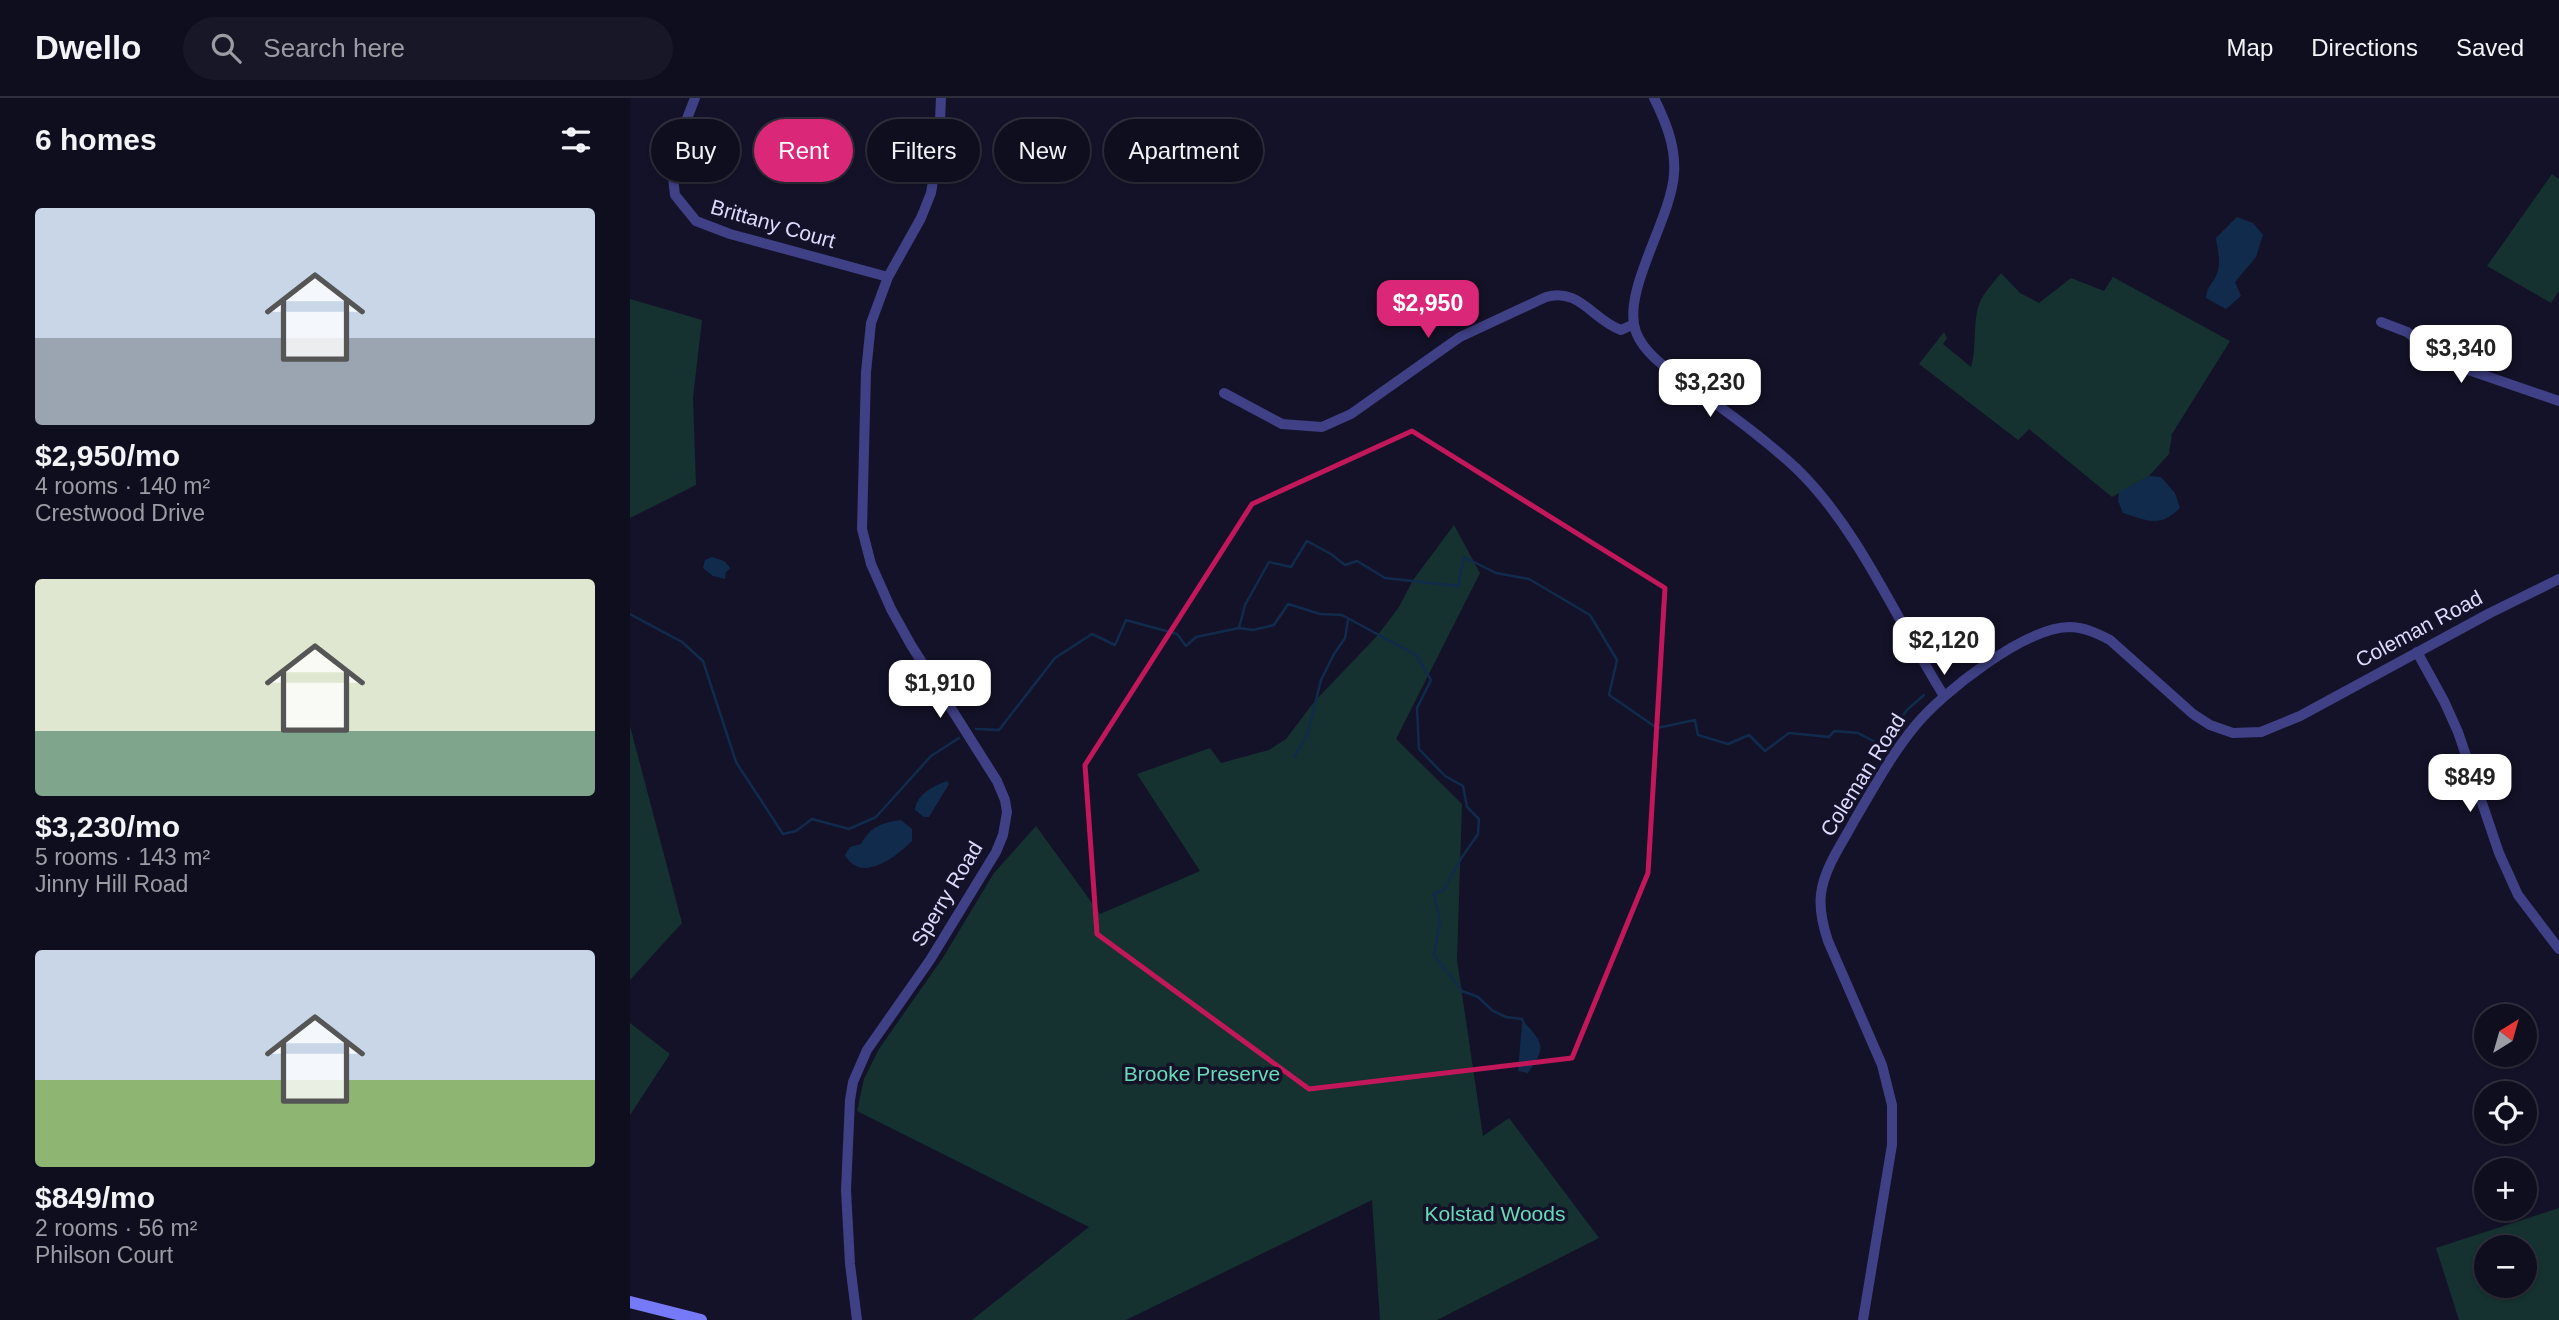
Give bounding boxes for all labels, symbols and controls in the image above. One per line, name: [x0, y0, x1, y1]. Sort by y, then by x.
search box: [183, 17, 673, 80]
text: Dwello: [35, 29, 141, 66]
icon: search: [207, 29, 245, 67]
text: Search here: [263, 33, 405, 63]
text: Map: [2227, 34, 2273, 61]
text: Directions: [2311, 34, 2418, 61]
text: Saved: [2456, 34, 2524, 61]
chip: Buy: [651, 119, 740, 182]
chip: Rent: [754, 119, 853, 182]
chip: Filters: [867, 119, 980, 182]
chip: New: [994, 119, 1090, 182]
chip: Apartment: [1104, 119, 1263, 182]
icon: filters: [557, 121, 595, 159]
text: 6 homes: [35, 123, 157, 156]
street label: Brittany Court: [708, 195, 838, 252]
icon: home: [252, 254, 378, 380]
pin: $2,950: [1371, 280, 1485, 340]
text: $2,950: [1393, 290, 1463, 316]
pin: $3,340: [2404, 326, 2518, 385]
text: $3,340: [2426, 335, 2496, 361]
pin: $3,230: [1653, 360, 1767, 419]
text: $3,230: [1675, 369, 1745, 395]
text: $2,950/mo: [35, 439, 180, 472]
text: 4 rooms · 140 m²: [35, 473, 210, 499]
text: Crestwood Drive: [35, 500, 205, 526]
street label: Coleman Road: [2352, 586, 2486, 672]
pin: $2,120: [1887, 618, 2001, 677]
icon: home: [252, 625, 378, 751]
text: $2,120: [1909, 627, 1979, 653]
pin: $1,910: [883, 660, 997, 720]
text: $1,910: [905, 670, 975, 696]
street label: Coleman Road: [1816, 709, 1909, 840]
pin: $849: [2429, 754, 2511, 814]
text: $849: [2444, 764, 2496, 790]
text: $3,230/mo: [35, 810, 180, 843]
street label: Sperry Road: [906, 837, 987, 950]
text: 5 rooms · 143 m²: [35, 844, 210, 870]
text: Jinny Hill Road: [35, 871, 188, 897]
icon: home: [252, 996, 378, 1122]
north arrow: [2474, 1004, 2538, 1068]
map controls: [2474, 1004, 2537, 1298]
park label: Brooke Preserve: [1124, 1062, 1280, 1085]
button: locate: [2474, 1081, 2537, 1144]
button: +: [2474, 1158, 2537, 1221]
text: $849/mo: [35, 1181, 155, 1214]
park label: Kolstad Woods: [1425, 1202, 1565, 1225]
text: 2 rooms · 56 m²: [35, 1215, 197, 1241]
button: −: [2474, 1235, 2537, 1298]
text: Philson Court: [35, 1242, 173, 1268]

